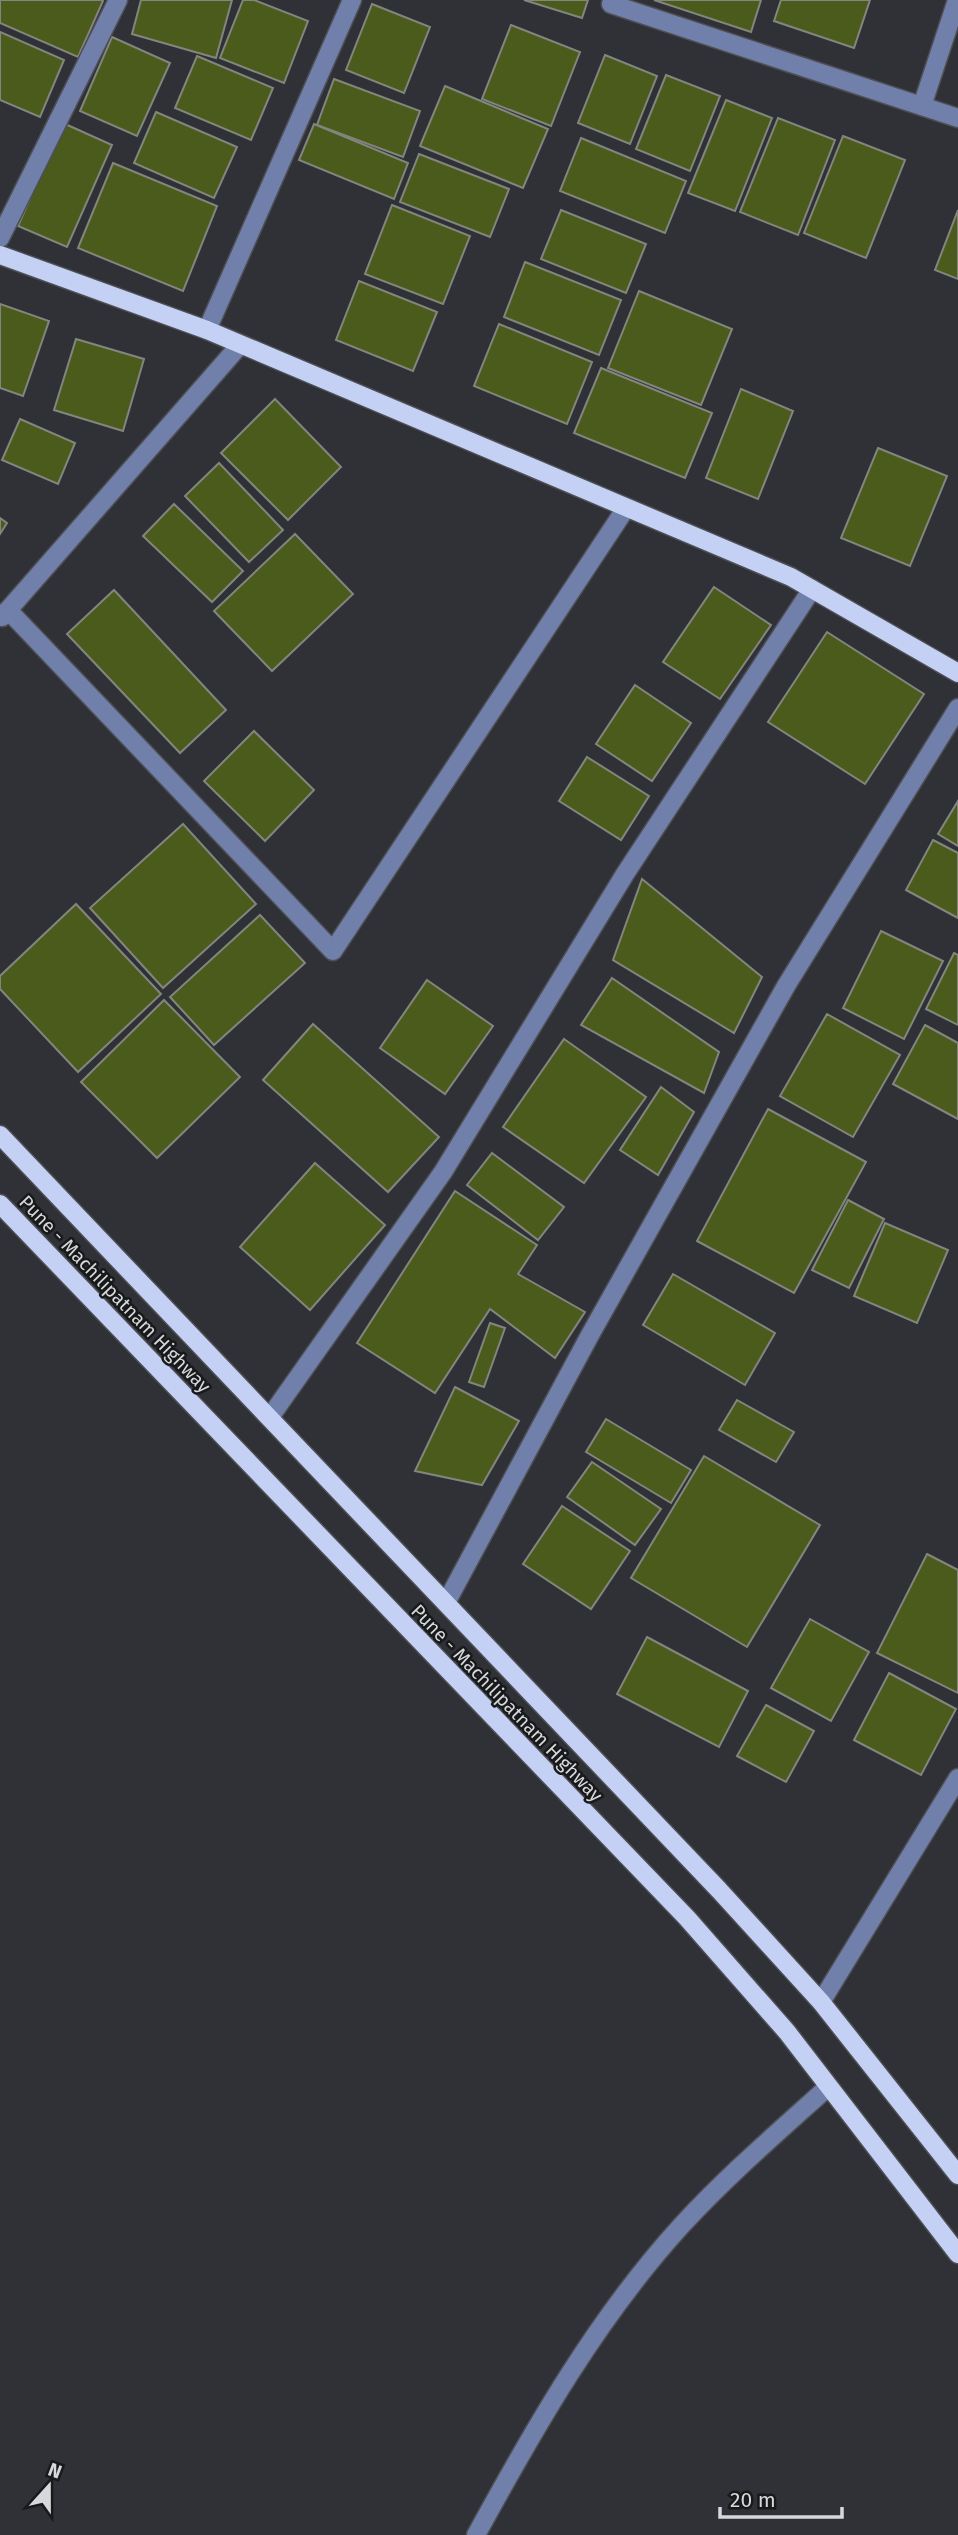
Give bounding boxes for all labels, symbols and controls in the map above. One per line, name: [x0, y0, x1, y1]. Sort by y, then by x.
street label: Pune - Machilipatnam Highway: [14, 1190, 216, 1398]
street label: Pune - Machilipatnam Highway: [406, 1599, 608, 1807]
north arrow: [14, 2451, 84, 2521]
text: N: [45, 2458, 65, 2484]
scale bar: [720, 2476, 842, 2520]
text: 20 m: [730, 2487, 776, 2513]

